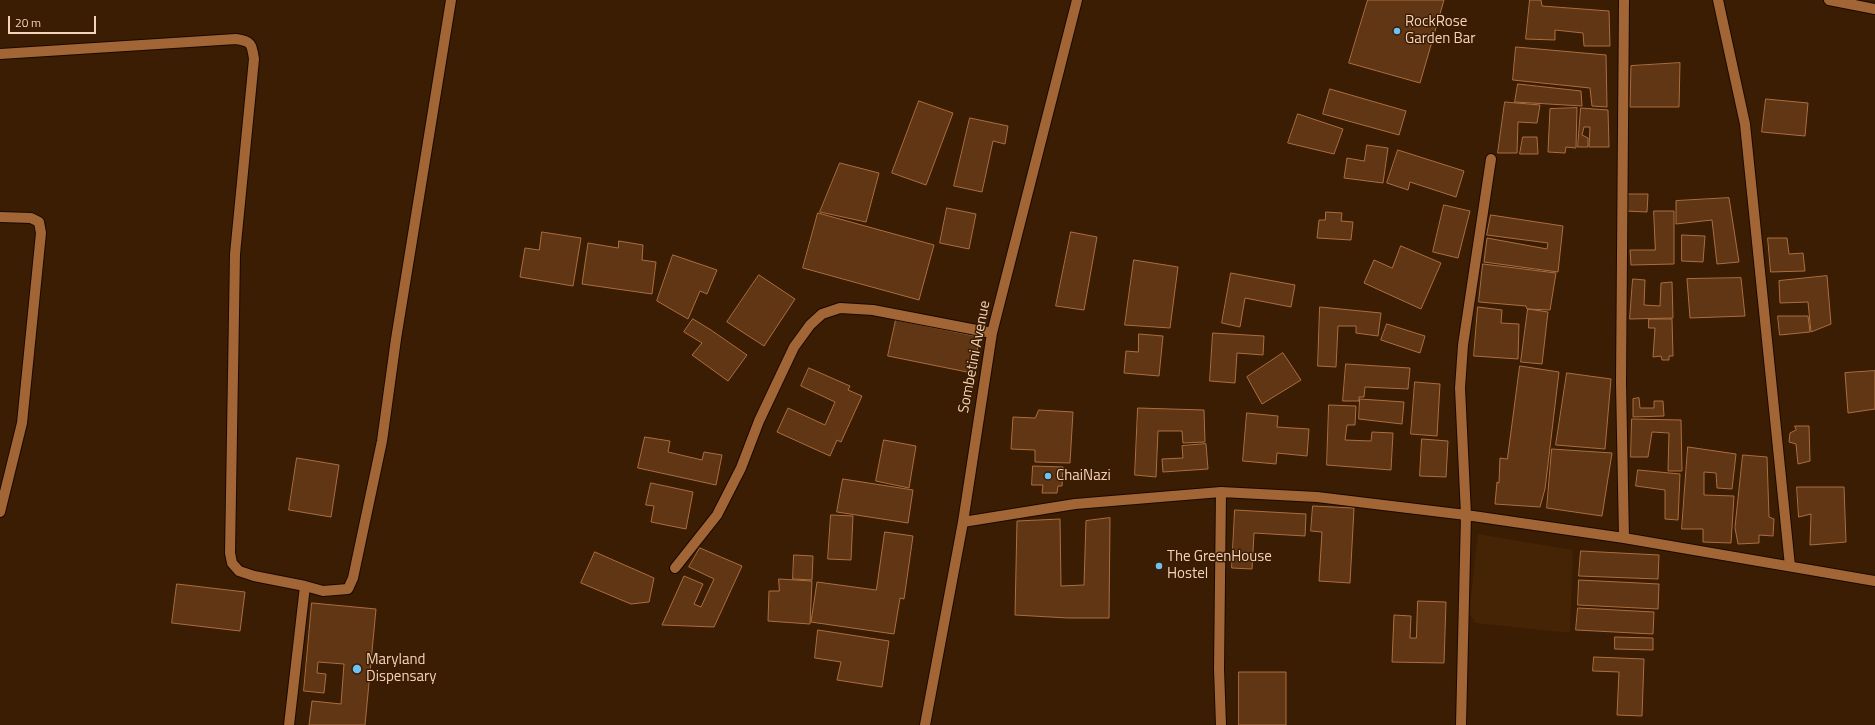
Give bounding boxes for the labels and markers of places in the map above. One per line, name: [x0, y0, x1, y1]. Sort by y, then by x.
place label: RockRose Garden Bar: [1405, 13, 1476, 48]
marker: RockRose Garden Bar: [1392, 26, 1402, 36]
place label: ChaiNazi: [1056, 467, 1111, 485]
marker: ChaiNazi: [1043, 471, 1053, 481]
place label: The GreenHouse Hostel: [1167, 548, 1272, 583]
marker: The GreenHouse Hostel: [1154, 561, 1164, 571]
place label: Maryland Dispensary: [366, 651, 436, 686]
marker: Maryland Dispensary: [351, 663, 363, 675]

